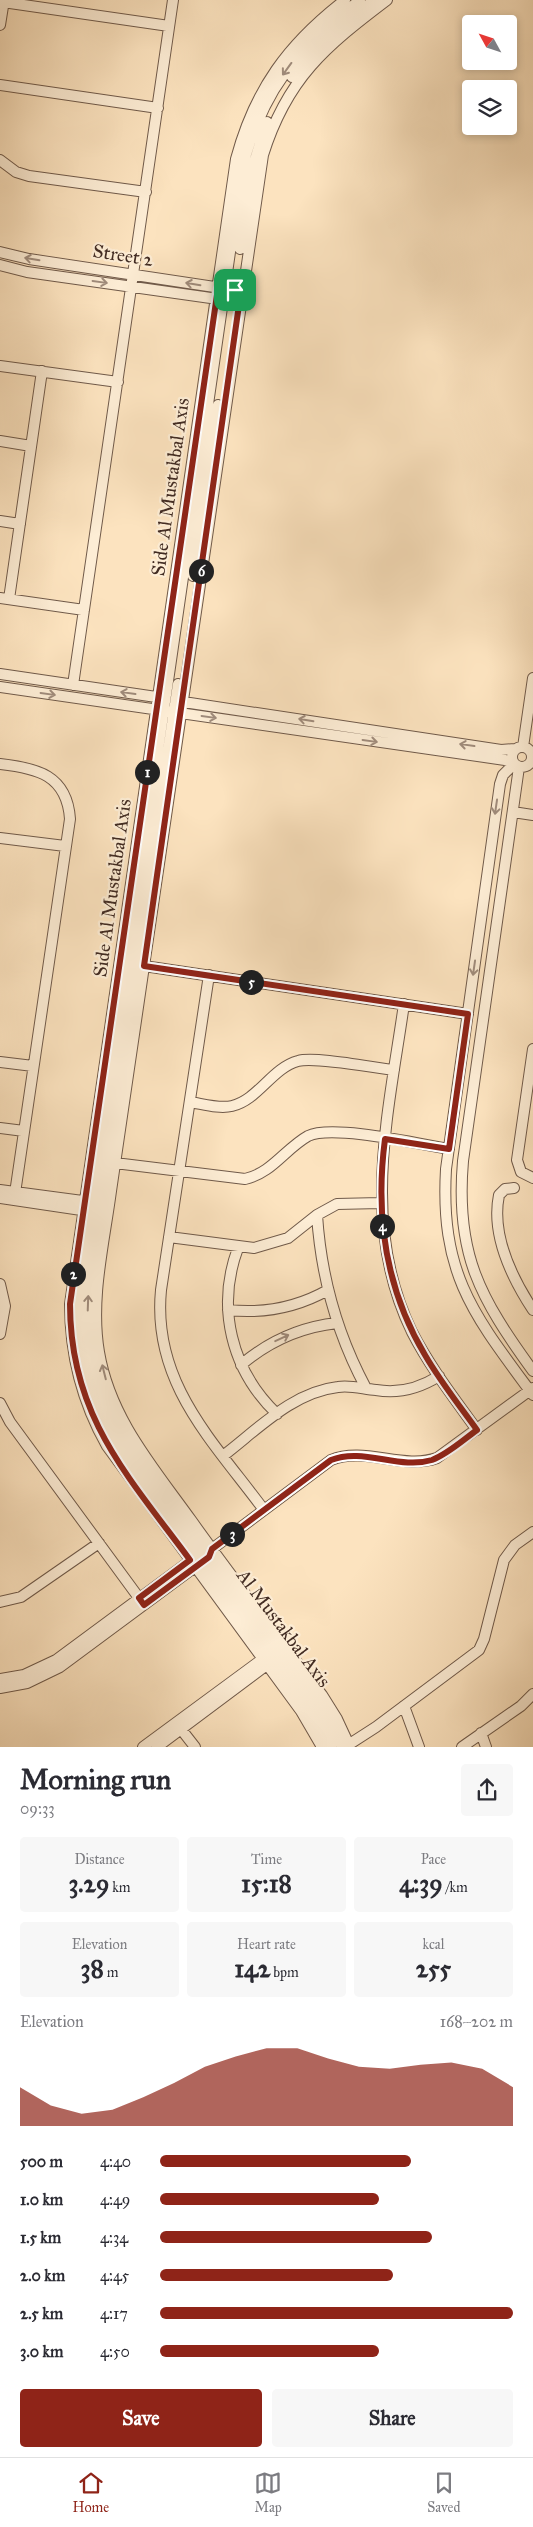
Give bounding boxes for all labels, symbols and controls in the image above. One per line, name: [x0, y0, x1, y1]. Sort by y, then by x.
north arrow: [462, 15, 518, 70]
map controls: [462, 15, 517, 135]
one-way arrow: [282, 62, 292, 76]
button: layers: [462, 80, 517, 135]
street label: Street 2: [91, 239, 155, 271]
one-way arrow: [25, 254, 41, 264]
pin: [214, 269, 256, 311]
icon: arrive: [221, 276, 249, 304]
one-way arrow: [91, 277, 107, 287]
one-way arrow: [185, 278, 201, 288]
street label: Side Al Mustakbal Axis: [146, 396, 194, 578]
pin: 6: [188, 558, 214, 584]
text: 6: [198, 563, 205, 580]
one-way arrow: [120, 688, 136, 698]
one-way arrow: [40, 689, 56, 699]
one-way arrow: [201, 713, 217, 723]
one-way arrow: [298, 715, 314, 725]
one-way arrow: [362, 736, 378, 746]
one-way arrow: [459, 740, 475, 750]
pin: 1: [134, 760, 160, 784]
text: 1: [145, 764, 150, 781]
street label: Side Al Mustakbal Axis: [88, 797, 136, 979]
one-way arrow: [491, 799, 501, 815]
one-way arrow: [469, 960, 479, 976]
pin: 5: [238, 970, 264, 994]
text: 5: [248, 974, 255, 991]
pin: 4: [370, 1214, 394, 1238]
text: 4: [379, 1218, 386, 1235]
pin: 2: [60, 1262, 86, 1286]
text: 2: [70, 1266, 77, 1283]
one-way arrow: [83, 1295, 92, 1311]
one-way arrow: [274, 1333, 289, 1342]
one-way arrow: [98, 1364, 108, 1380]
pin: 3: [220, 1522, 244, 1546]
text: 3: [230, 1526, 235, 1543]
street label: Al Mustakbal Axis: [232, 1564, 336, 1692]
text: Morning run: [20, 1762, 171, 1797]
button: share: [461, 1764, 513, 1816]
text: 09:33: [20, 1799, 55, 1818]
text: Distance: [74, 1851, 125, 1868]
text: Time: [251, 1851, 282, 1868]
text: Pace: [421, 1851, 446, 1868]
text: 3.29: [68, 1868, 109, 1899]
text: 15:18: [241, 1868, 292, 1899]
text: 4:39: [399, 1868, 443, 1899]
text: km: [109, 1879, 131, 1896]
text: /km: [443, 1879, 468, 1896]
text: Elevation: [72, 1936, 127, 1953]
text: Heart rate: [237, 1936, 296, 1953]
text: kcal: [422, 1936, 445, 1953]
text: 38: [80, 1953, 104, 1984]
text: 142: [234, 1953, 270, 1984]
text: 255: [416, 1953, 451, 1984]
text: m: [104, 1964, 119, 1981]
text: bpm: [270, 1964, 299, 1981]
text: Elevation: [20, 2012, 84, 2031]
text: 168–202 m: [440, 2012, 513, 2031]
text: 500 m: [20, 2152, 63, 2171]
text: 4:40: [100, 2152, 131, 2171]
text: 1.0 km: [20, 2190, 63, 2209]
text: 4:49: [100, 2190, 130, 2209]
text: 1.5 km: [20, 2228, 61, 2247]
text: 4:34: [100, 2228, 128, 2247]
text: 2.0 km: [20, 2266, 65, 2285]
text: 4:45: [100, 2266, 129, 2285]
text: 2.5 km: [20, 2304, 63, 2323]
text: 4:17: [100, 2304, 128, 2323]
text: 3.0 km: [20, 2342, 63, 2361]
text: 4:50: [100, 2342, 130, 2361]
button: Save: [20, 2389, 262, 2447]
button: Share: [272, 2389, 513, 2447]
tab: Home: [73, 2469, 109, 2516]
tab: Map: [254, 2469, 282, 2516]
tab: Saved: [427, 2469, 460, 2516]

